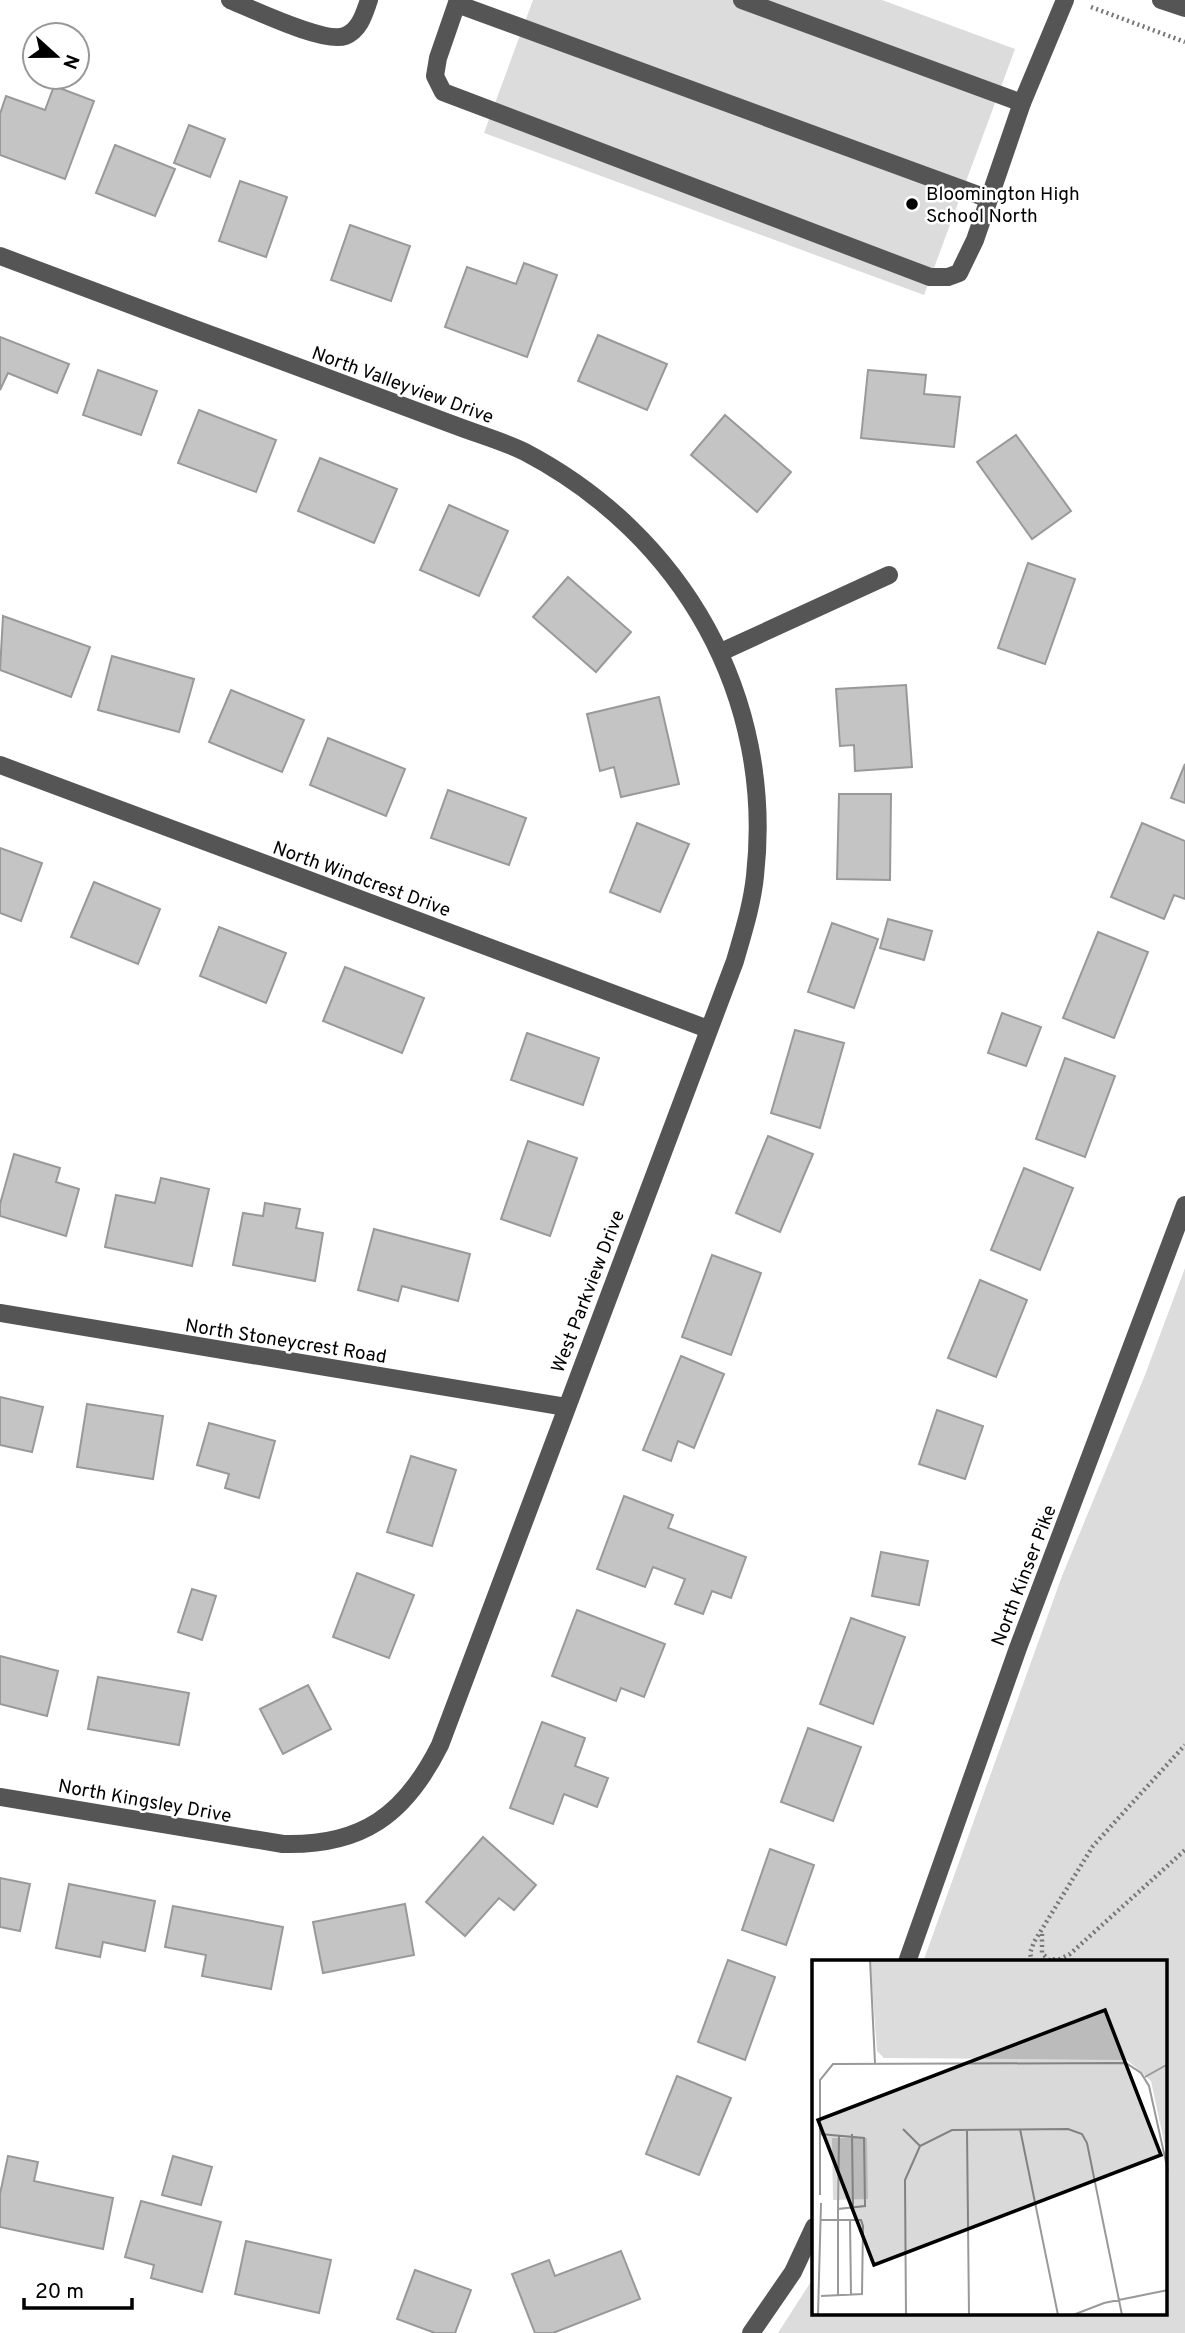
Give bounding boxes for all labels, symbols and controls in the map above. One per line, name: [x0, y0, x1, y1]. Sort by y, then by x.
north arrow: [21, 21, 91, 91]
text: N: [56, 51, 84, 72]
place label: Bloomington High School North: [926, 183, 1080, 229]
marker: Bloomington High School North: [904, 196, 920, 212]
street label: North Valleyview Drive: [308, 342, 497, 430]
street label: North Windcrest Drive: [269, 837, 454, 923]
street label: West Parkview Drive: [547, 1207, 631, 1377]
street label: North Stoneycrest Road: [183, 1314, 388, 1370]
street label: North Kinser Pike: [987, 1502, 1063, 1650]
street label: North Kingsley Drive: [56, 1775, 233, 1829]
inset map: [812, 1960, 1168, 2316]
scale bar: [24, 2266, 133, 2310]
text: 20 m: [35, 2279, 84, 2306]

